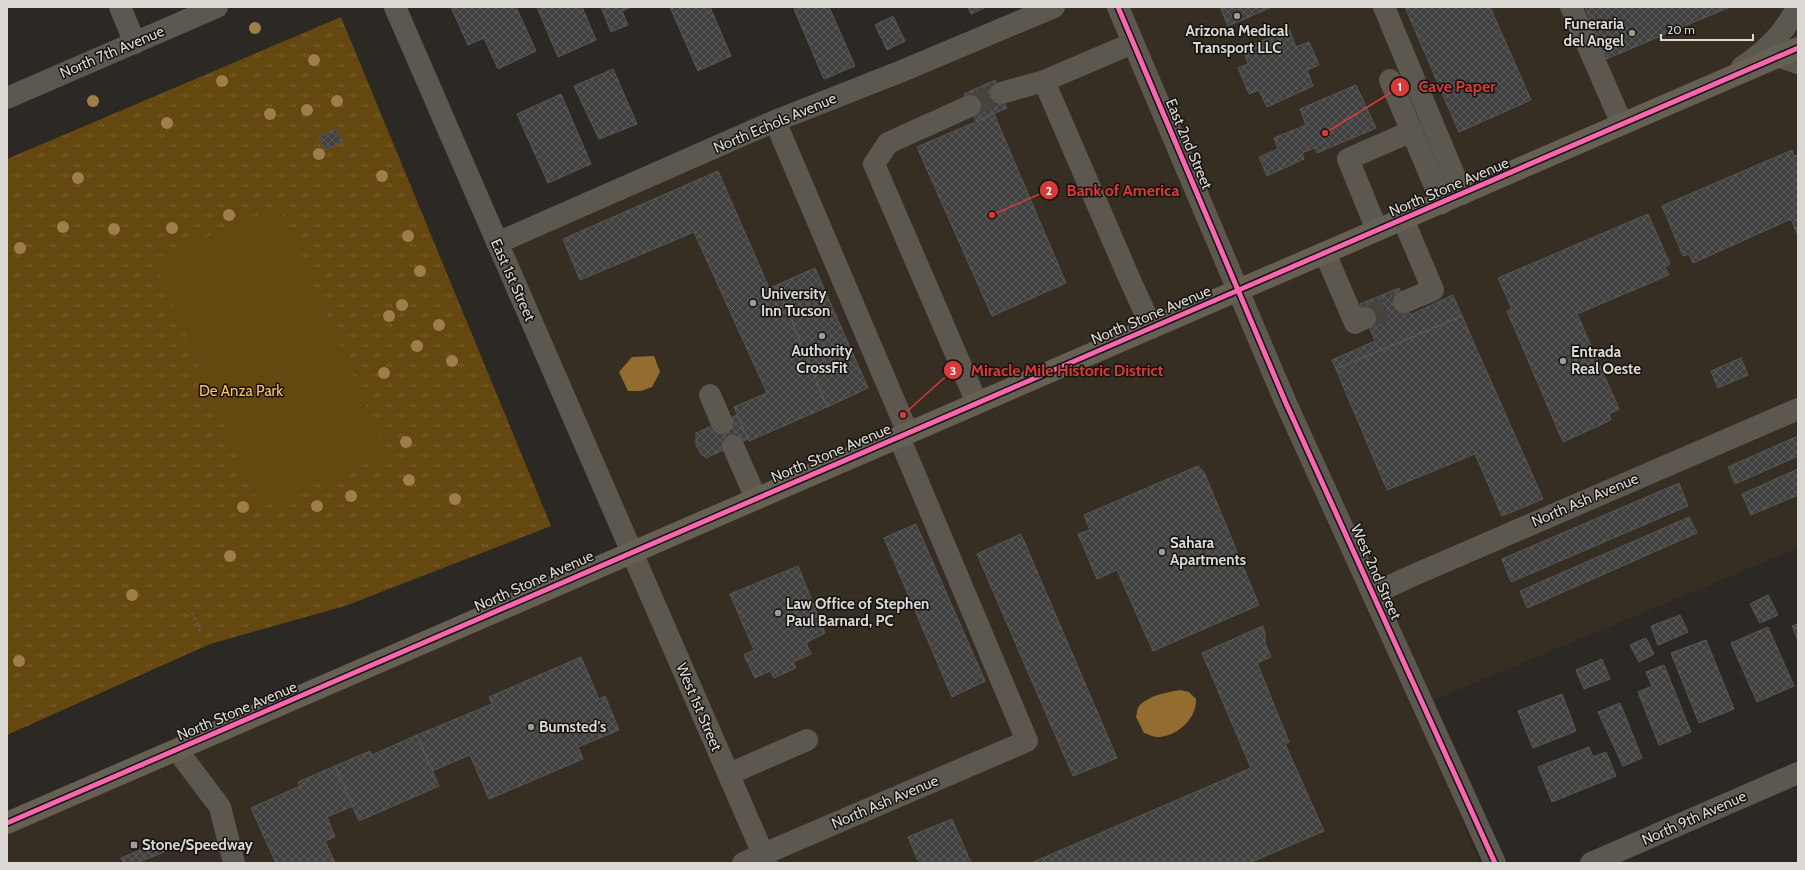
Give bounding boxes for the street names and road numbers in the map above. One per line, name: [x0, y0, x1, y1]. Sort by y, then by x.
street label: North 7th Avenue: [57, 22, 167, 82]
street label: North Echols Avenue: [711, 89, 839, 157]
street label: East 2nd Street: [1162, 96, 1216, 192]
street label: North Stone Avenue: [1386, 153, 1512, 220]
street label: East 1st Street: [487, 236, 539, 324]
street label: North Stone Avenue: [1088, 281, 1214, 348]
street label: North Stone Avenue: [768, 419, 894, 486]
street label: North Ash Avenue: [1529, 469, 1641, 531]
street label: West 2nd Street: [1347, 522, 1405, 622]
street label: North Stone Avenue: [472, 546, 597, 615]
street label: West 1st Street: [672, 660, 726, 754]
street label: North Stone Avenue: [174, 677, 300, 744]
street label: North Ash Avenue: [829, 771, 941, 833]
street label: North 9th Avenue: [1639, 787, 1749, 849]

